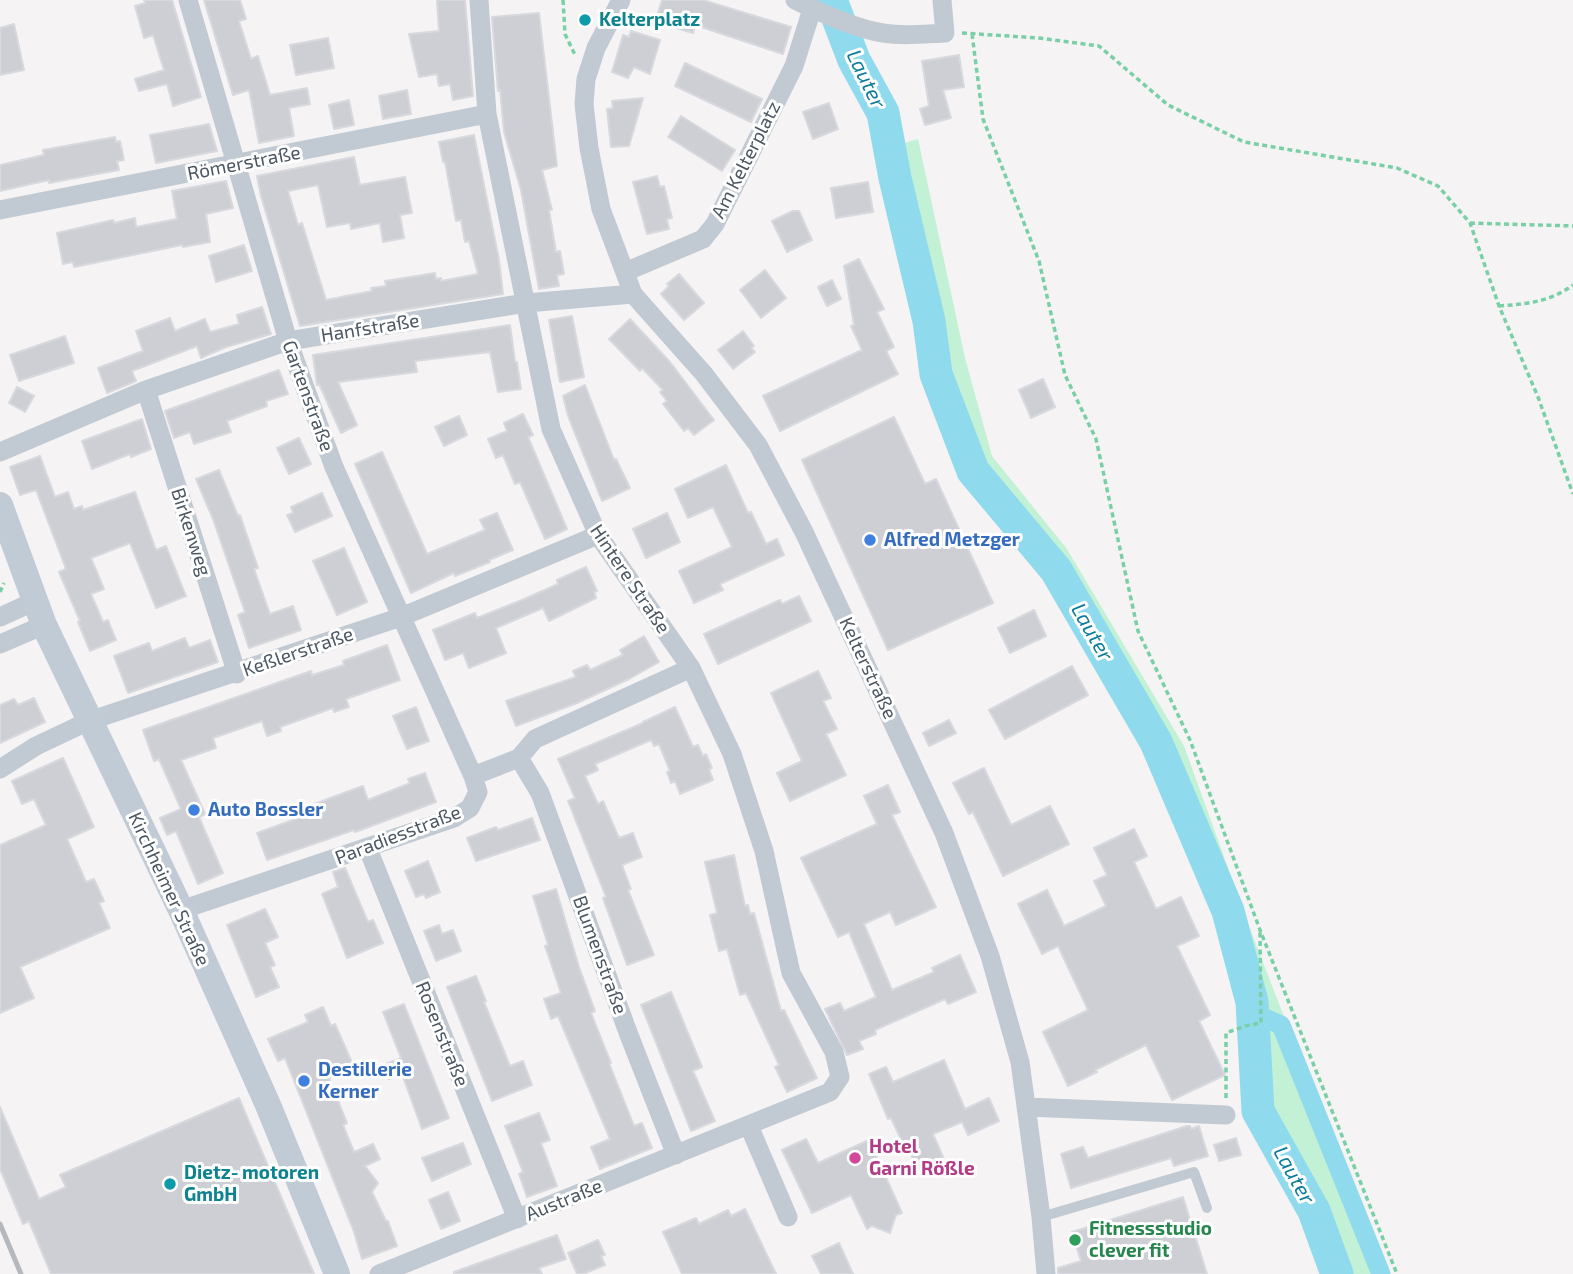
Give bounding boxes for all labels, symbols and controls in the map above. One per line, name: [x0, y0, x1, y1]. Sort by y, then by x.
place label: Kelterplatz: [599, 9, 700, 31]
marker: Kelterplatz: [577, 12, 593, 28]
water label: Lauter: [841, 46, 891, 112]
street label: Am Kelterplatz: [707, 98, 785, 222]
street label: Römerstraße: [185, 141, 303, 185]
street label: Hanfstraße: [319, 309, 421, 347]
street label: Gartenstraße: [277, 337, 339, 455]
street label: Birkenweg: [166, 485, 216, 579]
street label: Hintere Straße: [585, 520, 675, 638]
place label: Alfred Metzger: [884, 529, 1020, 551]
marker: Alfred Metzger: [862, 532, 878, 548]
water label: Lauter: [1066, 599, 1118, 665]
street label: Kelterstraße: [834, 613, 902, 723]
street label: Keßlerstraße: [240, 622, 356, 682]
place label: Auto Bossler: [208, 799, 323, 821]
street label: Paradiesstraße: [332, 801, 464, 869]
marker: Auto Bossler: [186, 802, 202, 818]
street label: Kirchheimer Straße: [123, 808, 215, 970]
street label: Blumenstraße: [568, 893, 632, 1017]
street label: Rosenstraße: [411, 978, 473, 1090]
place label: Destillerie Kerner: [318, 1059, 412, 1103]
marker: Destillerie Kerner: [296, 1073, 312, 1089]
place label: Hotel Garni Rößle: [869, 1136, 975, 1180]
water label: Lauter: [1268, 1142, 1320, 1208]
marker: Hotel Garni Rößle: [847, 1150, 863, 1166]
place label: Dietz‐motoren GmbH: [184, 1162, 319, 1206]
street label: Austraße: [522, 1174, 606, 1226]
marker: Dietz‐motoren GmbH: [162, 1176, 178, 1192]
place label: Fitnessstudio clever fit: [1089, 1218, 1212, 1262]
marker: Fitnessstudio clever fit: [1067, 1232, 1083, 1248]

